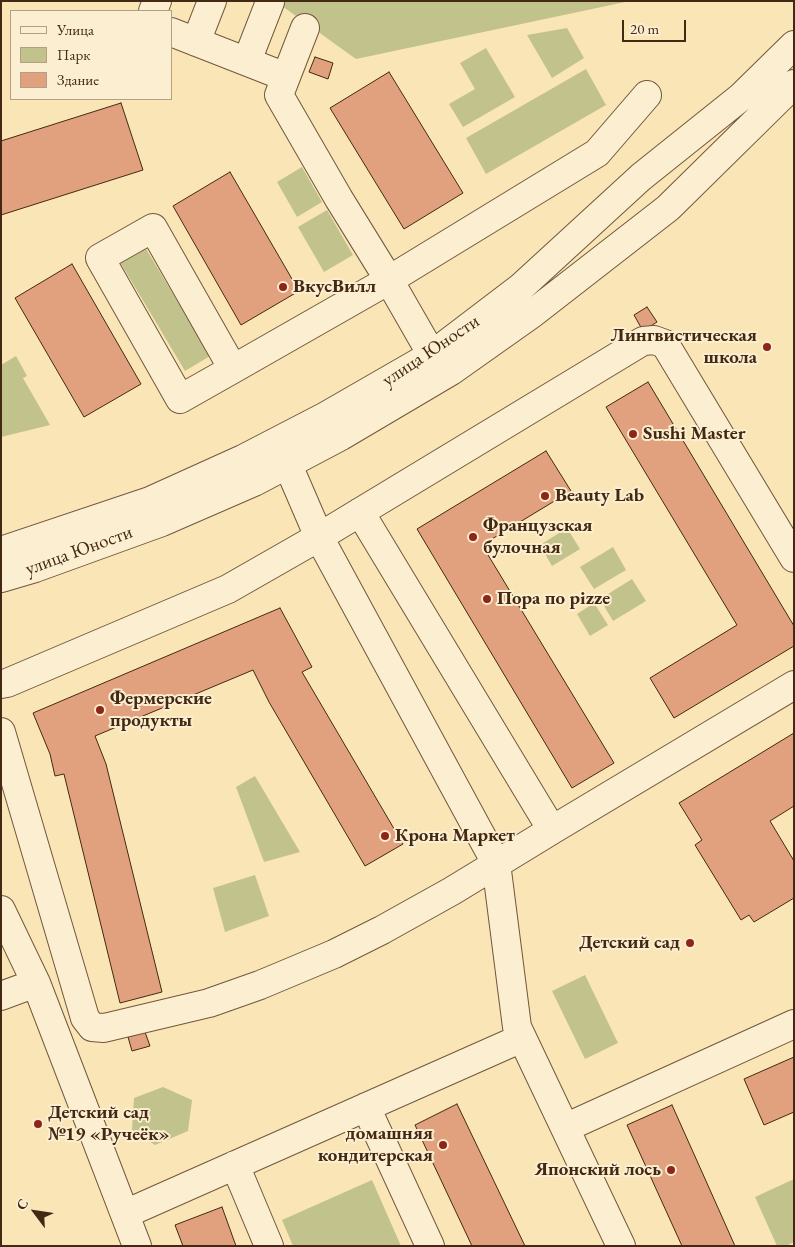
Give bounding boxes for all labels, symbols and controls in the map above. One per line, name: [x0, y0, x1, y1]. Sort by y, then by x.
legend: [10, 10, 172, 100]
scale bar: [625, 10, 689, 42]
text: 20 m: [630, 19, 659, 38]
text: Улица: [57, 20, 94, 39]
text: Парк: [57, 45, 90, 64]
text: Здание: [57, 70, 99, 89]
place label: ВкусВилл: [293, 276, 376, 298]
marker: ВкусВилл: [277, 281, 289, 293]
street label: улица Юности: [378, 310, 484, 392]
place label: Лингвистическая школа: [611, 325, 757, 369]
marker: Лингвистическая школа: [761, 341, 773, 353]
place label: Sushi Master: [643, 423, 746, 445]
marker: Sushi Master: [627, 428, 639, 440]
place label: Beauty Lab: [555, 485, 644, 507]
marker: Beauty Lab: [539, 490, 551, 502]
place label: Французская булочная: [483, 515, 593, 559]
street label: улица Юности: [22, 521, 136, 581]
marker: Французская булочная: [467, 531, 479, 543]
place label: Пора по pizze: [497, 588, 610, 610]
marker: Пора по pizze: [481, 593, 493, 605]
place label: Фермерские продукты: [110, 688, 212, 732]
marker: Фермерские продукты: [94, 704, 106, 716]
place label: Крона Маркет: [395, 825, 515, 847]
marker: Крона Маркет: [379, 830, 391, 842]
place label: Детский сад: [579, 932, 680, 954]
marker: Детский сад: [684, 937, 696, 949]
place label: Детский сад №19 «Ручеёк»: [48, 1102, 170, 1146]
marker: Детский сад №19 «Ручеёк»: [32, 1118, 44, 1130]
place label: домашняя кондитерская: [318, 1123, 433, 1167]
marker: домашняя кондитерская: [437, 1139, 449, 1151]
place label: Японский лось: [534, 1159, 661, 1181]
marker: Японский лось: [665, 1164, 677, 1176]
north arrow: [10, 1187, 60, 1237]
text: С: [12, 1195, 32, 1213]

